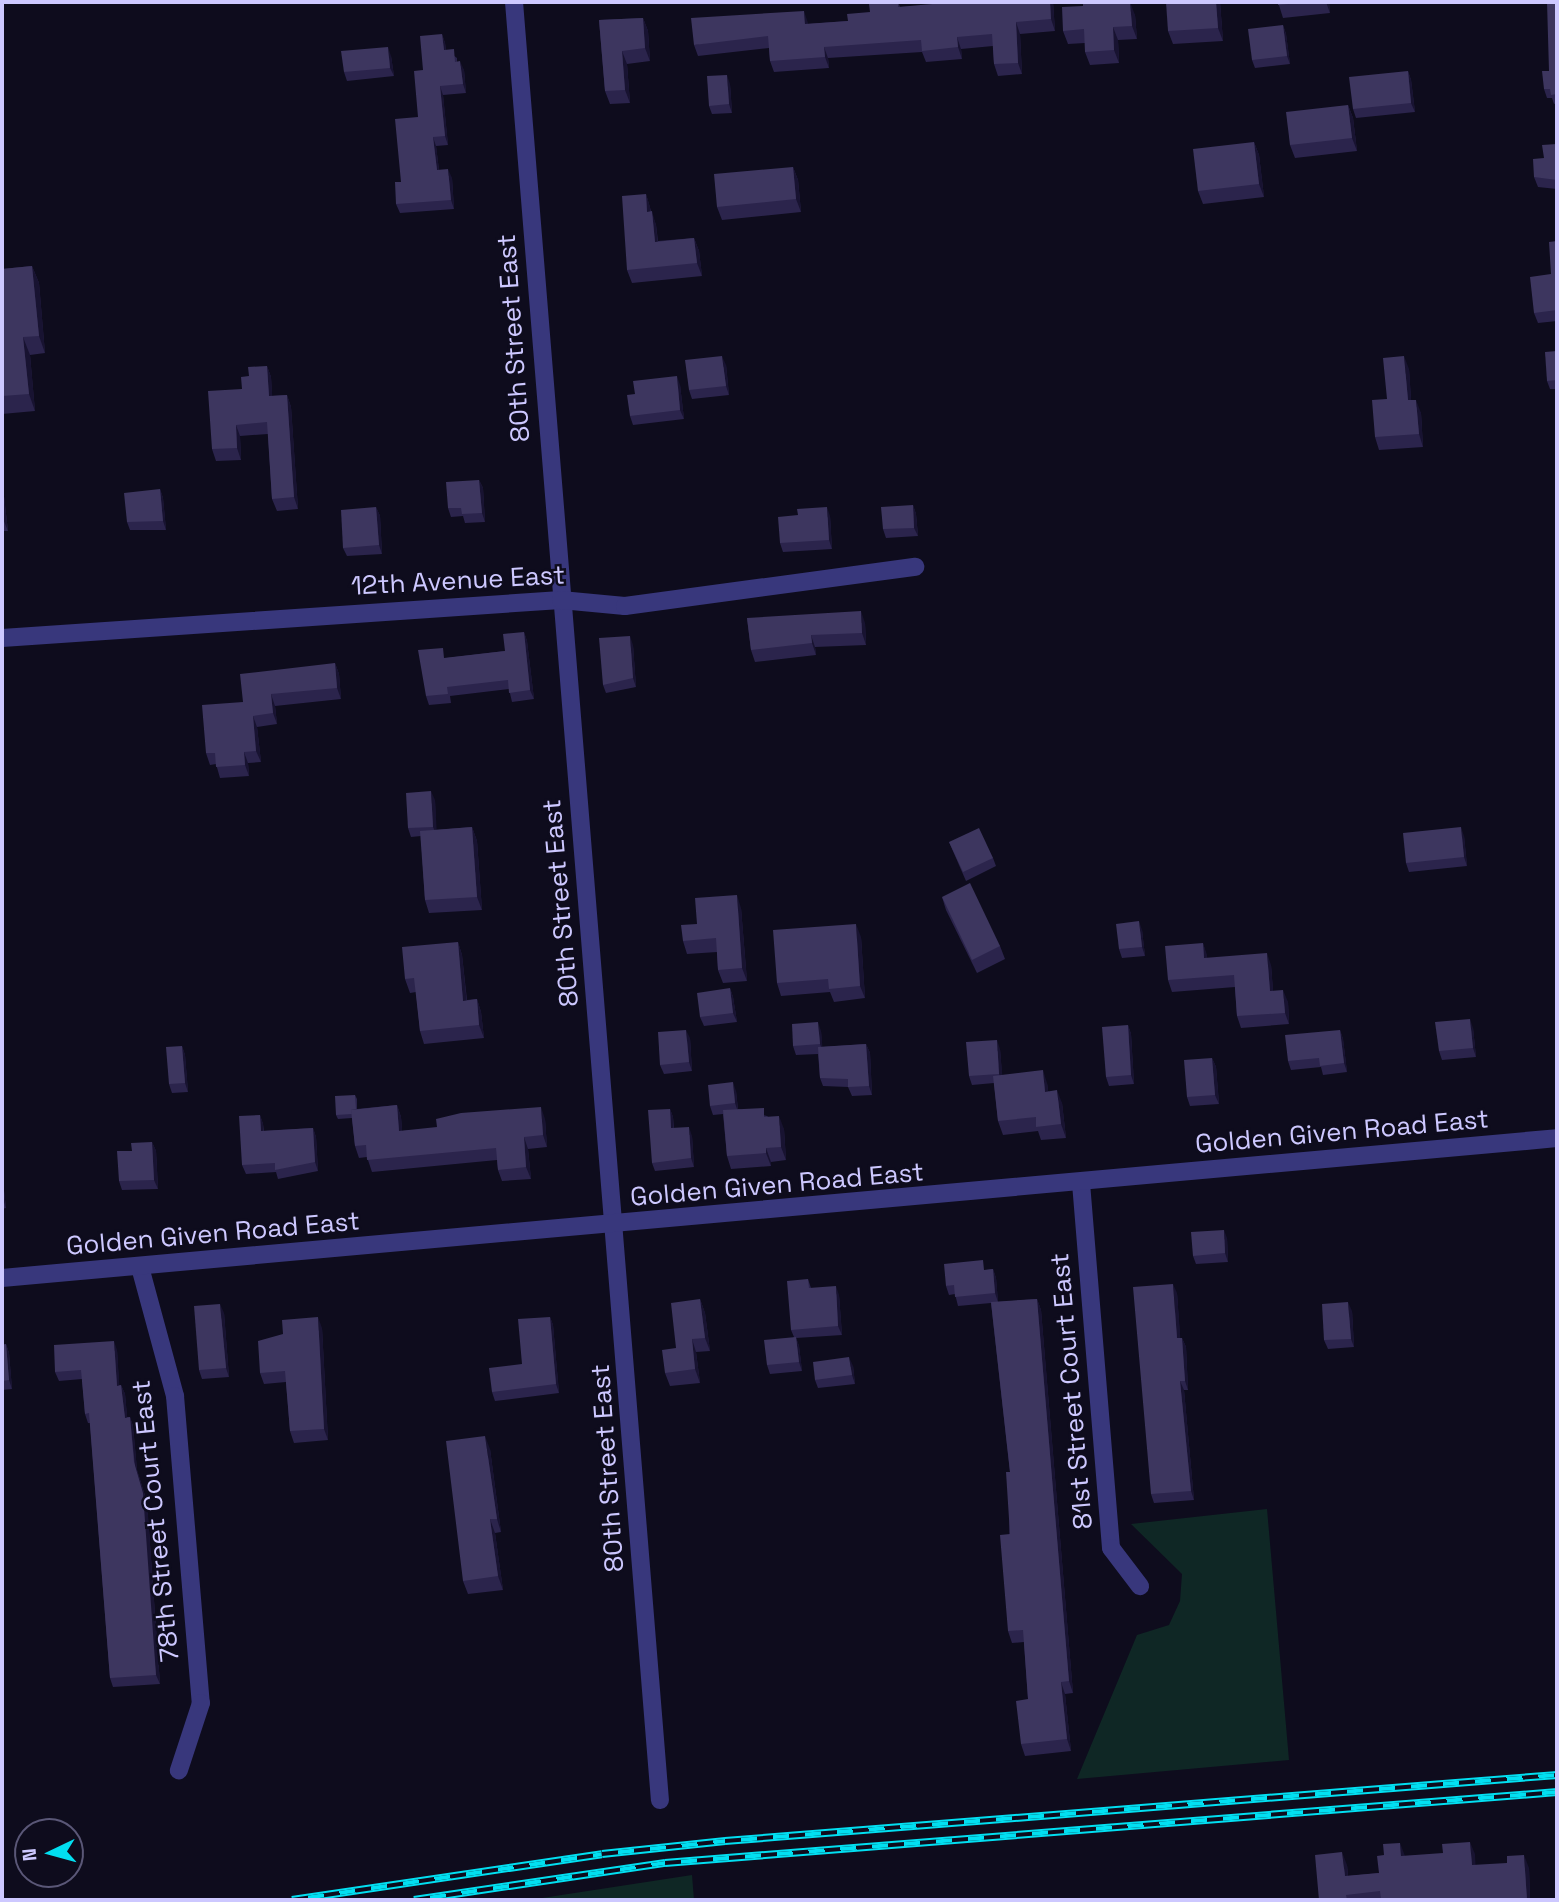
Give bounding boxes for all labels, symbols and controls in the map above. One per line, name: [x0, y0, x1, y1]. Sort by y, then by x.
street label: 80th Street East: [491, 233, 537, 443]
street label: 12th Avenue East: [350, 560, 566, 602]
street label: 80th Street East: [536, 798, 586, 1008]
street label: Golden Given Road East: [1194, 1104, 1490, 1160]
street label: Golden Given Road East: [629, 1157, 925, 1213]
street label: Golden Given Road East: [65, 1206, 361, 1262]
street label: 81st Street Court East: [1044, 1252, 1100, 1530]
street label: 80th Street East: [585, 1363, 631, 1573]
street label: 78th Street Court East: [126, 1378, 186, 1664]
north arrow: [14, 1818, 84, 1888]
text: N: [17, 1847, 43, 1862]

